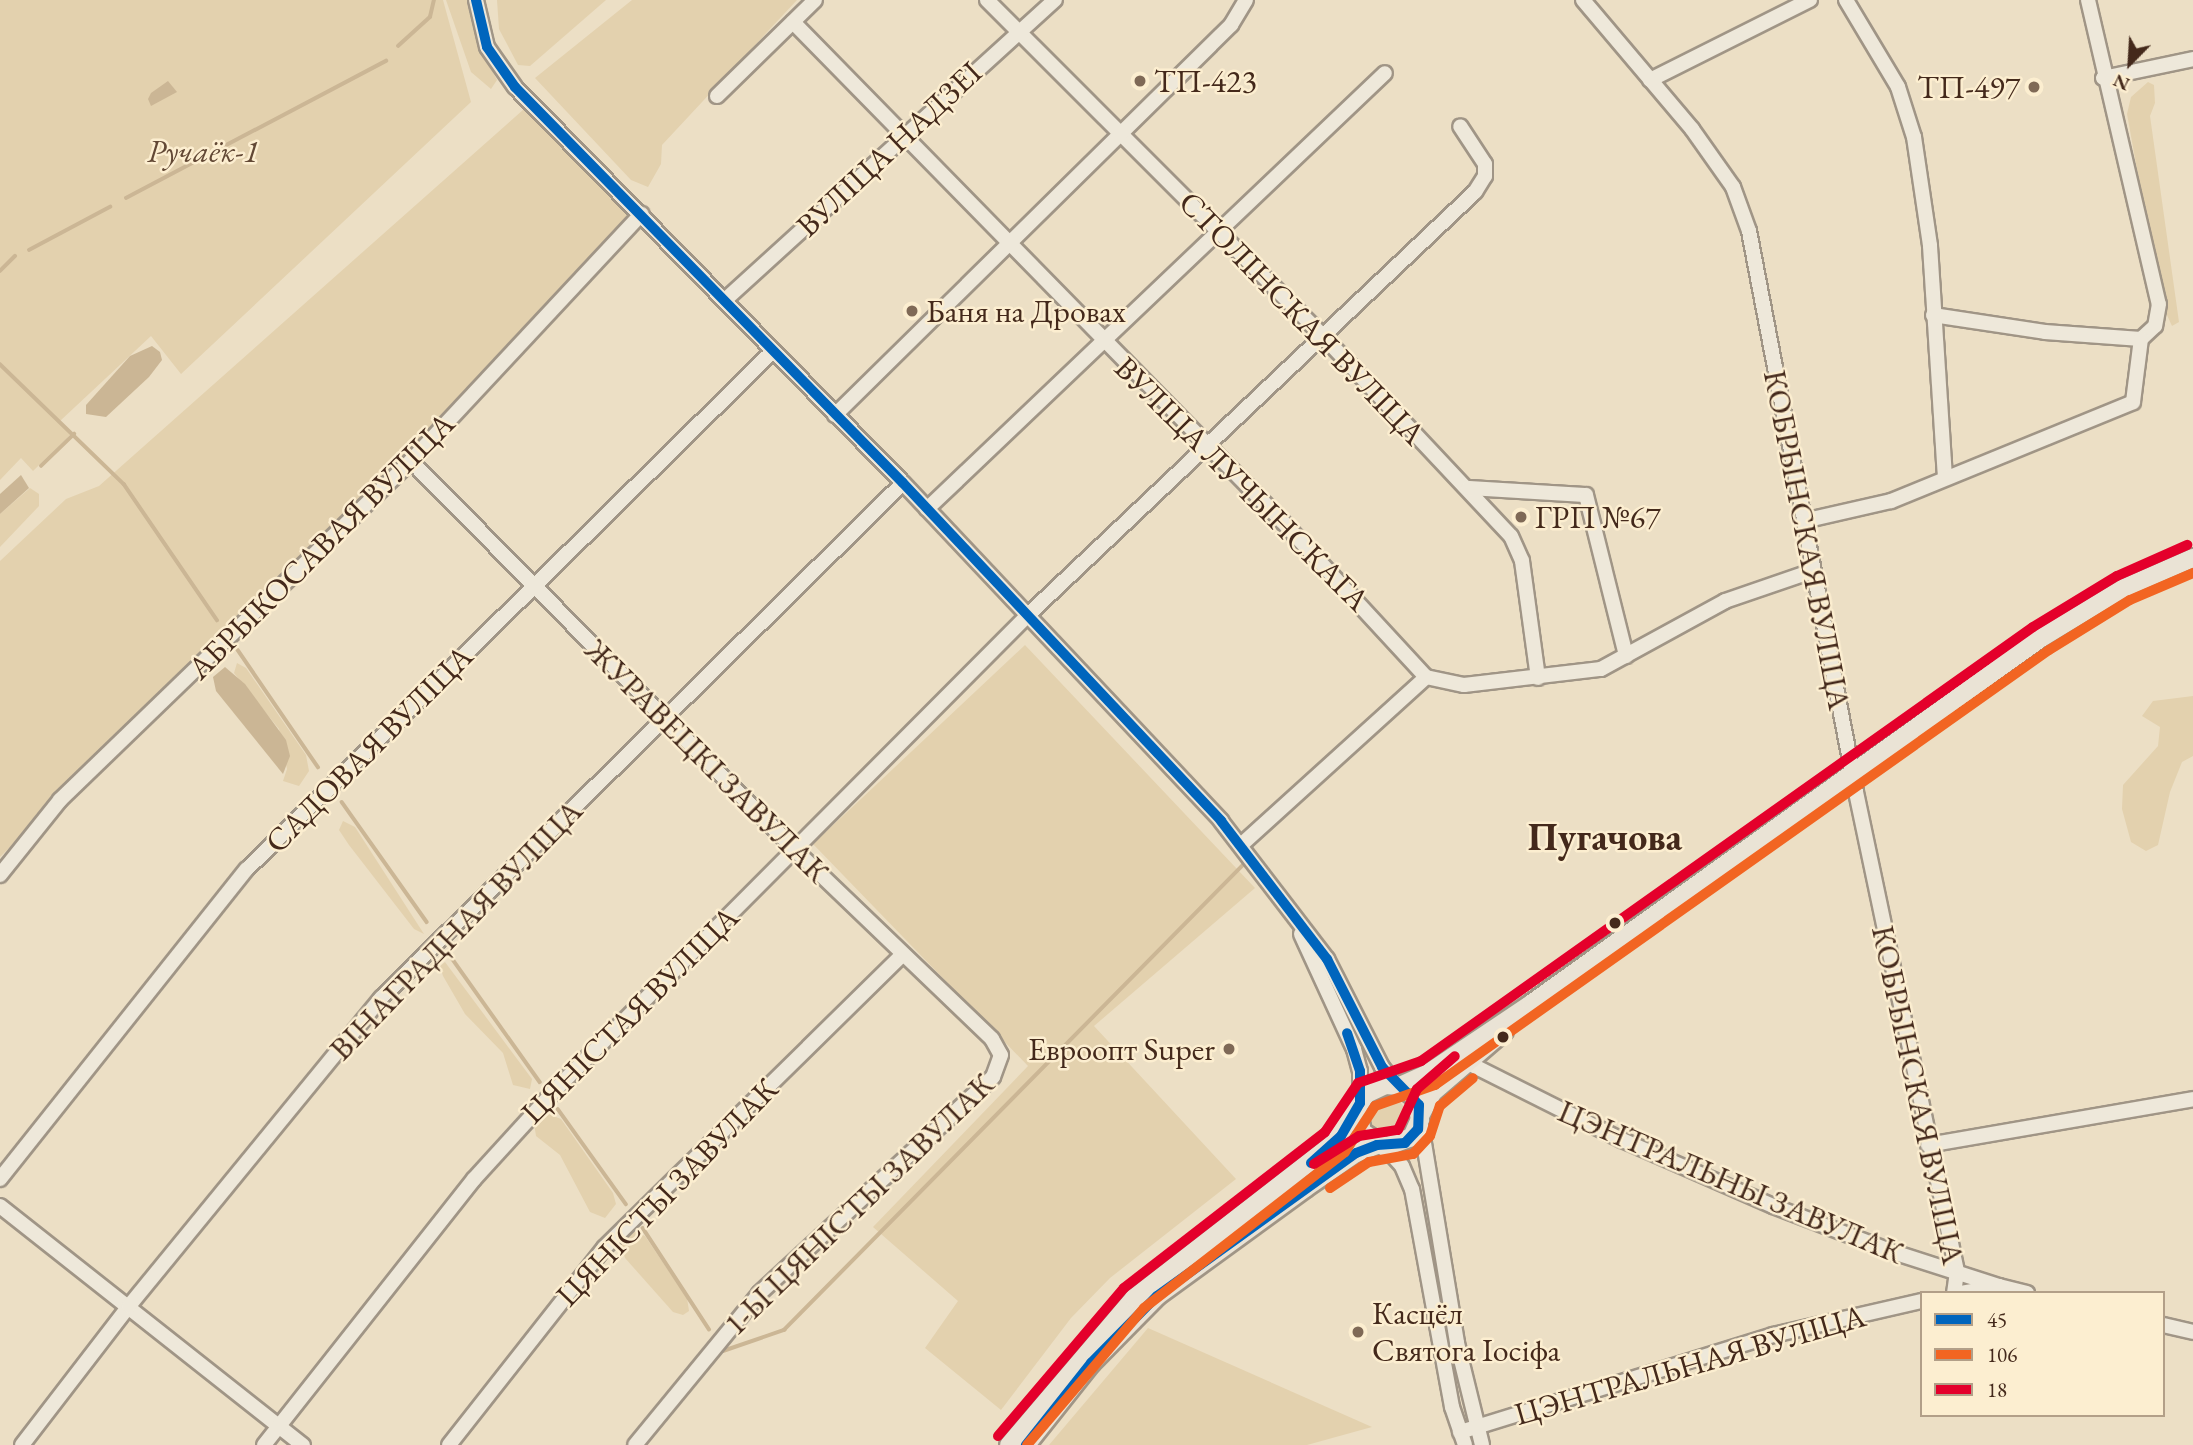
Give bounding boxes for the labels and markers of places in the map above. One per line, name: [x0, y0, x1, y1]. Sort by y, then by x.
place label: ТП-423: [1154, 62, 1257, 100]
place label: ТП-497: [1917, 68, 2020, 106]
marker: ТП-423: [1132, 73, 1148, 89]
marker: ТП-497: [2026, 79, 2042, 95]
place label: Баня на Дровах: [926, 292, 1126, 330]
marker: Баня на Дровах: [904, 303, 920, 319]
place label: ГРП №67: [1535, 498, 1661, 536]
marker: ГРП №67: [1513, 509, 1529, 525]
unlabelled marker: [1608, 916, 1622, 930]
place label: Евроопт Super: [1028, 1030, 1215, 1068]
unlabelled marker: [1496, 1030, 1510, 1044]
marker: Евроопт Super: [1221, 1041, 1237, 1057]
place label: Касцёл Святога Іосіфа: [1372, 1295, 1560, 1370]
marker: Касцёл Святога Іосіфа: [1350, 1324, 1366, 1340]

